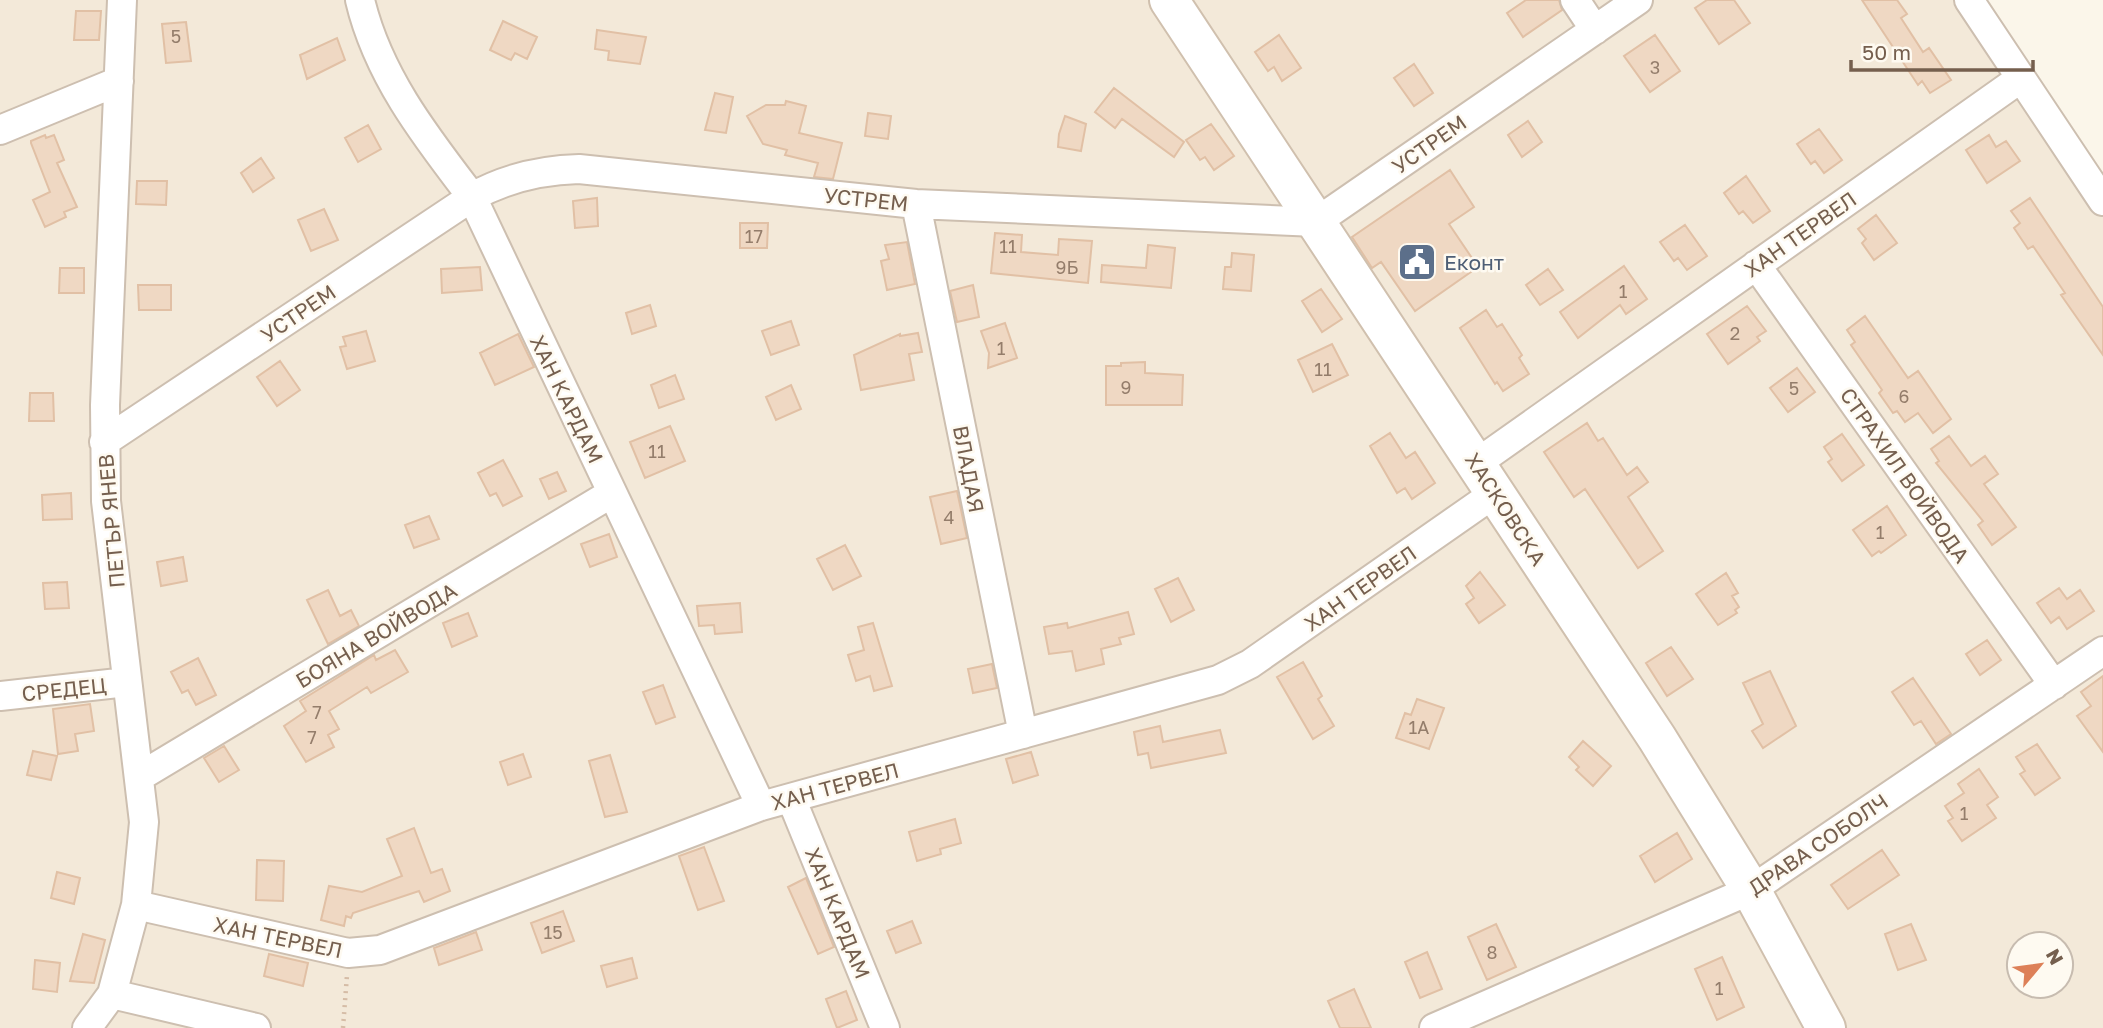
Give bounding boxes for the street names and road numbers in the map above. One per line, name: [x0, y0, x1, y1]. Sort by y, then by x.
street label: УСТРЕМ: [1387, 109, 1471, 179]
street label: УСТРЕМ: [822, 182, 910, 216]
street label: ХАН ТЕРВЕЛ: [1739, 186, 1861, 282]
street label: УСТРЕМ: [256, 278, 340, 348]
street label: ХАН КАРДАМ: [525, 331, 609, 467]
street label: СТРАХИЛ ВОЙВОДА: [1835, 382, 1975, 568]
street label: ВЛАДАЯ: [948, 423, 990, 515]
street label: ХАСКОВСКА: [1460, 448, 1552, 570]
street label: ПЕТЪР ЯНЕВ: [92, 453, 130, 589]
street label: ХАН ТЕРВЕЛ: [1299, 540, 1421, 636]
street label: БОЯНА ВОЙВОДА: [291, 577, 461, 693]
street label: СРЕДЕЦ: [20, 672, 108, 706]
street label: ХАН ТЕРВЕЛ: [768, 756, 902, 816]
street label: ДРАВА СОБОЛЧ: [1743, 788, 1893, 900]
street label: ХАН КАРДАМ: [800, 844, 876, 982]
street label: ХАН ТЕРВЕЛ: [211, 911, 345, 963]

